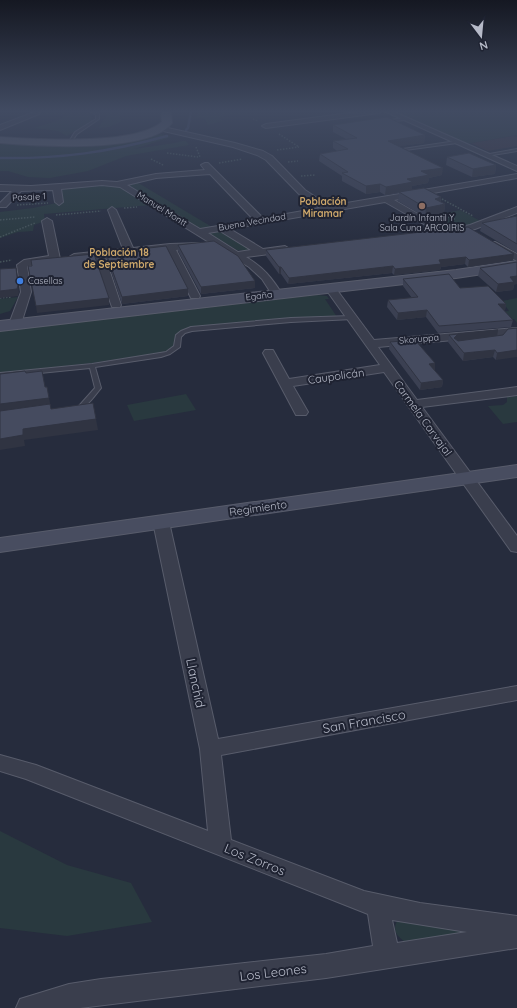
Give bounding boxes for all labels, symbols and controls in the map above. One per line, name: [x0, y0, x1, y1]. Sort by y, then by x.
north arrow: [461, 16, 501, 56]
text: N: [478, 38, 490, 53]
street label: Manuel Montt: [135, 189, 189, 228]
street label: Pasaje 1: [12, 190, 46, 203]
district label: Población Miramar: [299, 195, 347, 220]
marker: Jardín Infantil Y Sala Cuna ARCOIRIS: [417, 201, 427, 211]
street label: Buena Vecindad: [217, 210, 286, 233]
place label: Jardín Infantil Y Sala Cuna ARCOIRIS: [380, 212, 464, 233]
district label: Población 18 de Septiembre: [84, 246, 155, 271]
place label: Casellas: [28, 275, 62, 286]
marker: Casellas: [15, 276, 25, 286]
street label: Egaña: [245, 288, 273, 303]
street label: Skoruppa: [399, 331, 439, 346]
street label: Caupolicán: [307, 365, 365, 387]
street label: Carmela Carvajal: [391, 378, 455, 458]
street label: Regimiento: [228, 497, 288, 519]
street label: Llanchid: [183, 657, 209, 709]
street label: San Francisco: [321, 706, 407, 736]
street label: Los Zorros: [222, 840, 288, 878]
street label: Los Leones: [239, 960, 307, 984]

